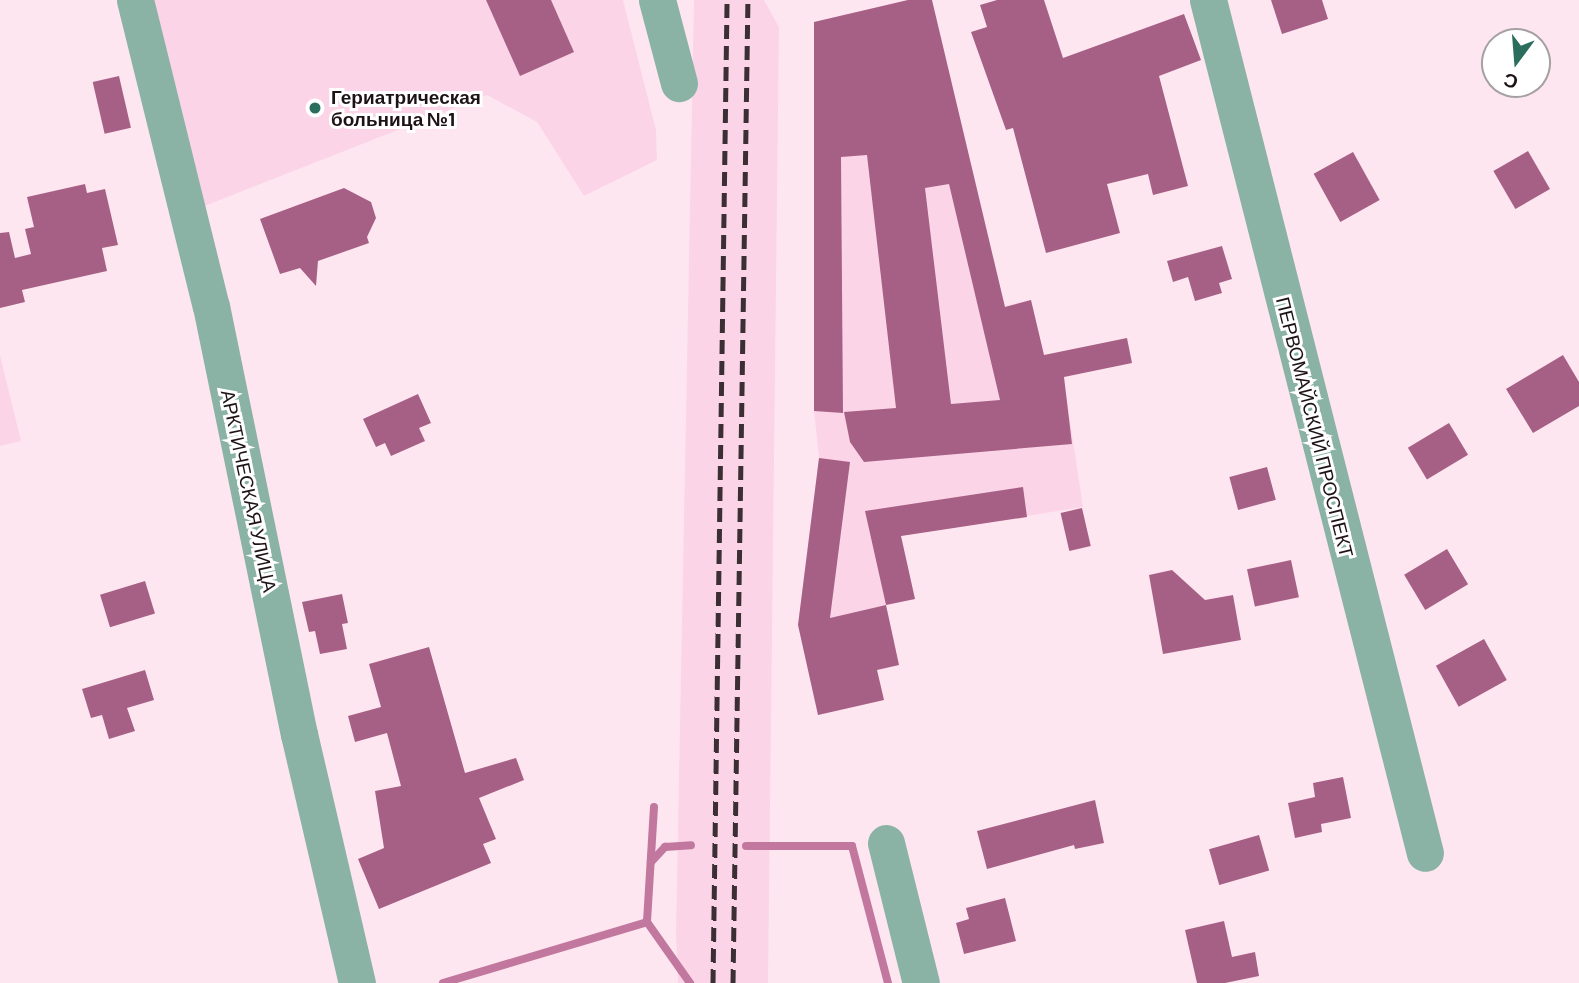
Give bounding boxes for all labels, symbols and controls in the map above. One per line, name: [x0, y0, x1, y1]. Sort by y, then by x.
north arrow: [1481, 28, 1551, 98]
text: С: [1501, 69, 1520, 95]
place label: Гериатрическая больница №1: [331, 86, 481, 130]
marker: Гериатрическая больница №1: [305, 98, 325, 118]
street label: ПЕРВОМАЙСКИЙ ПРОСПЕКТ: [1272, 295, 1358, 559]
street label: АРКТИЧЕСКАЯ УЛИЦА: [216, 388, 282, 594]

